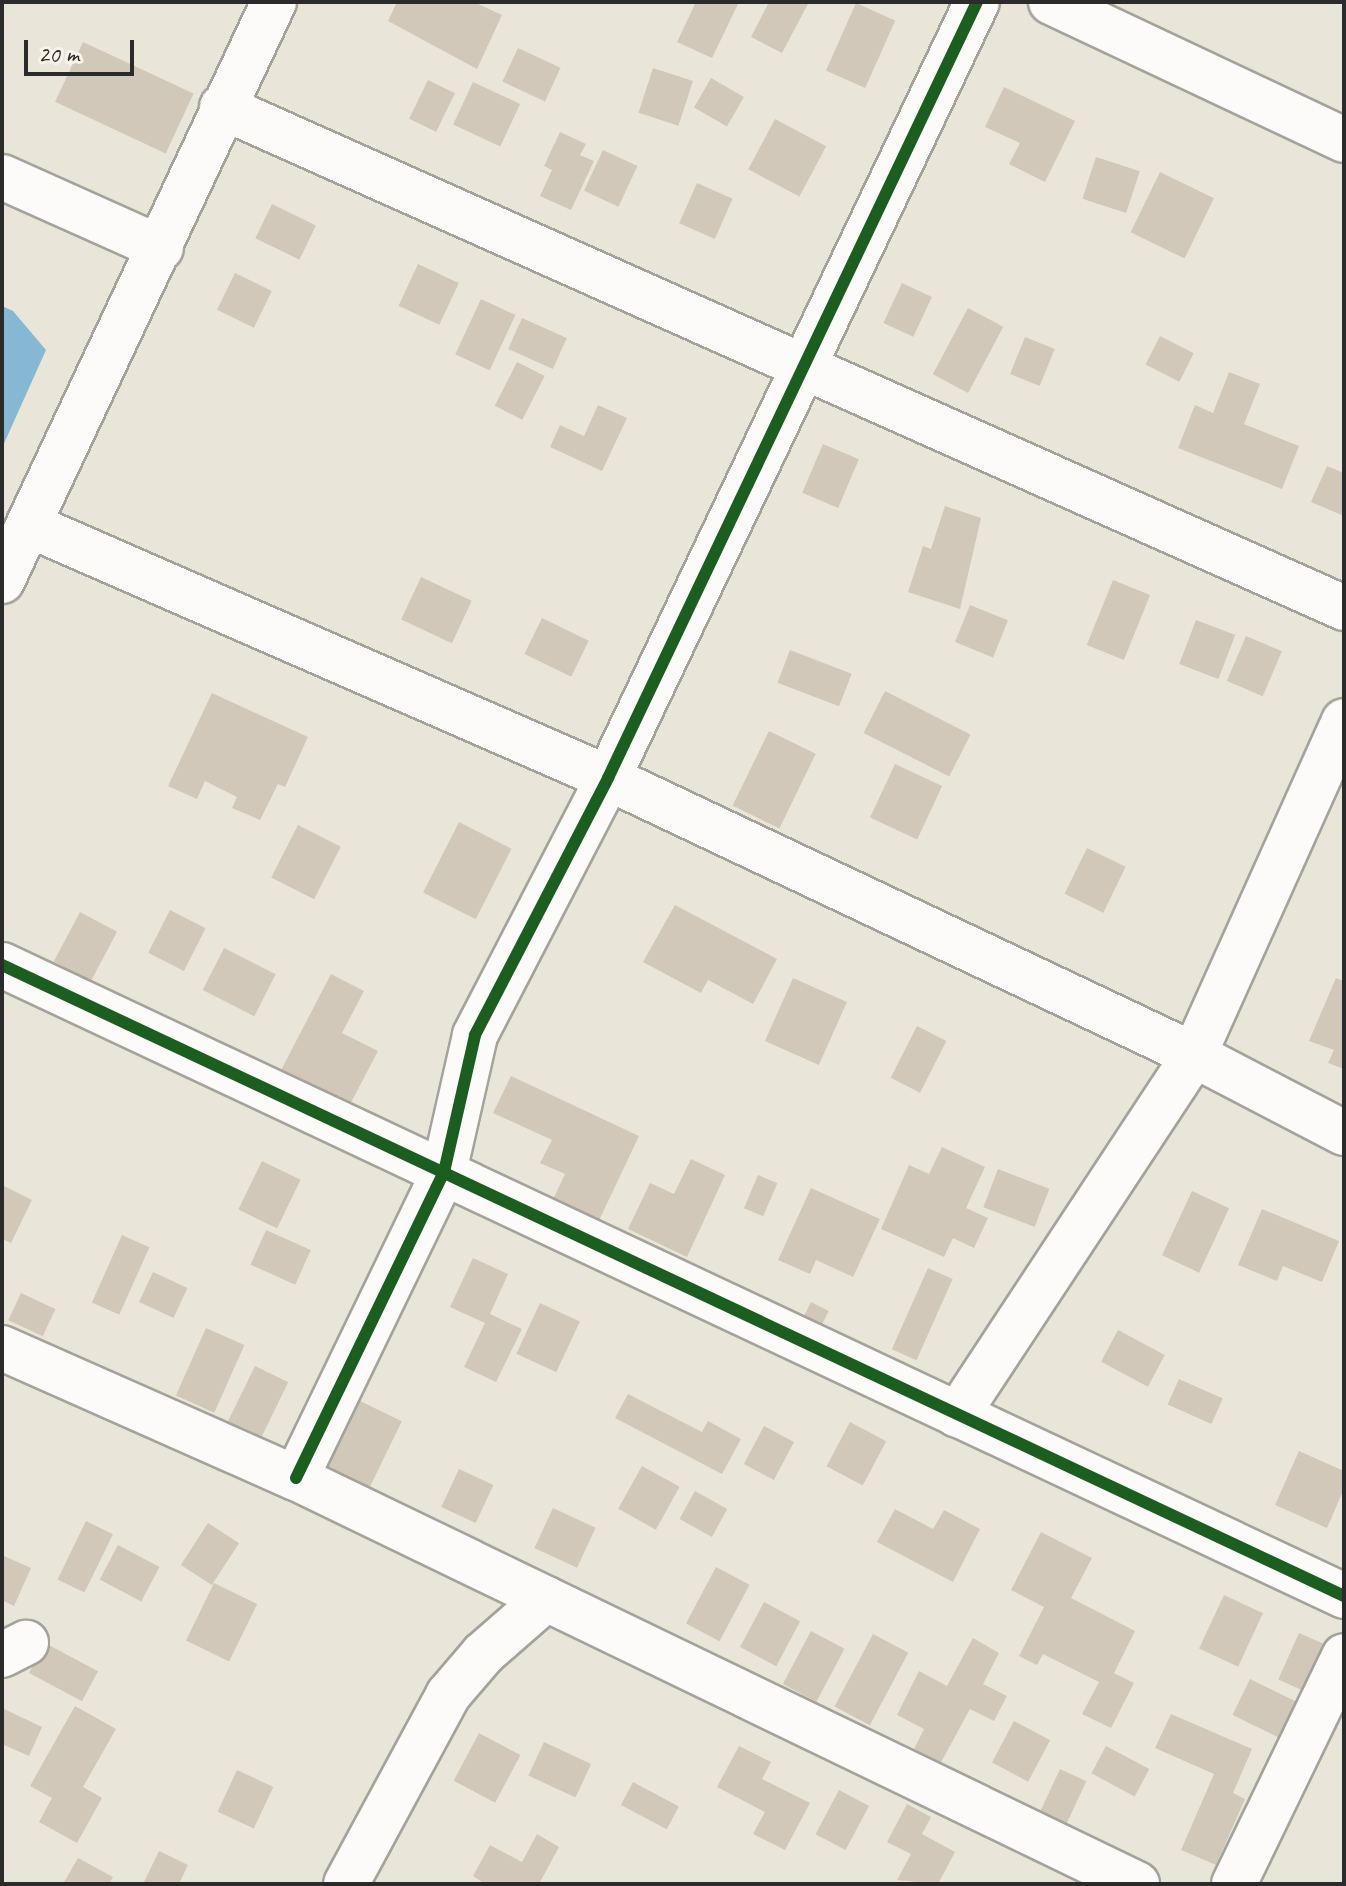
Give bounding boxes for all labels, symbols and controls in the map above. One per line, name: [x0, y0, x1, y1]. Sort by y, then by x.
scale bar: [28, 24, 138, 74]
text: 20 m: [38, 39, 79, 69]

